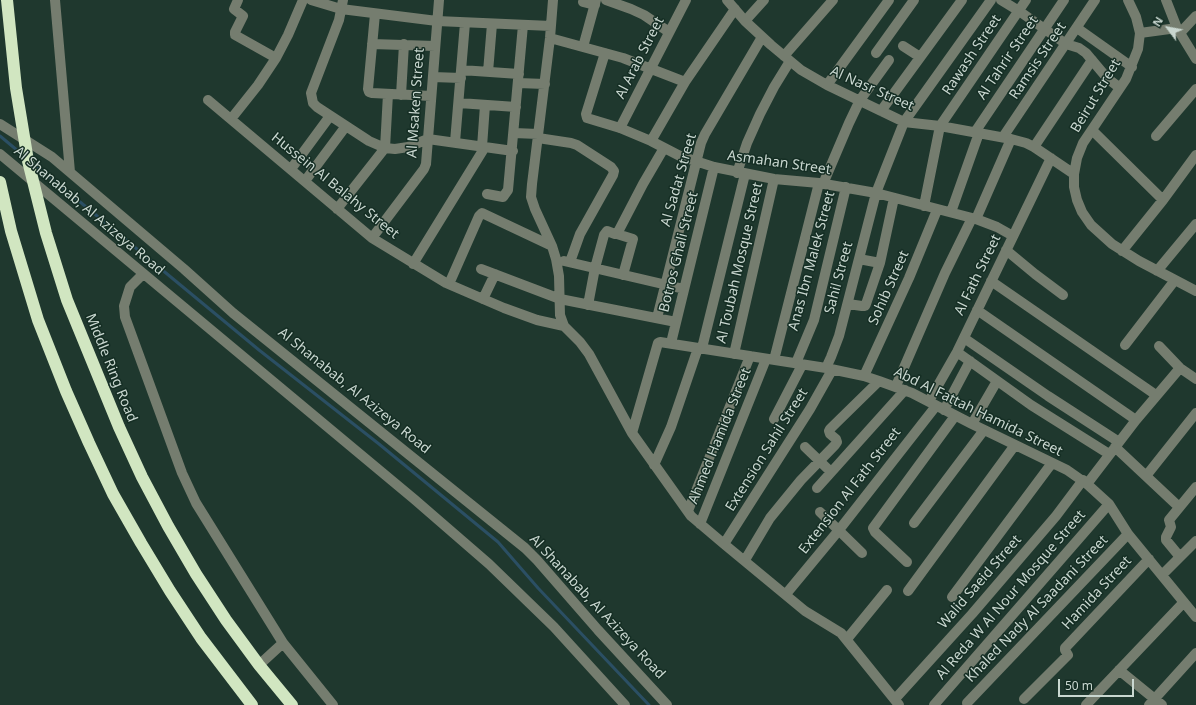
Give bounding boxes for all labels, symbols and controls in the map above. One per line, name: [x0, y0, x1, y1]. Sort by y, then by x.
north arrow: [1148, 8, 1188, 48]
street label: Rawash Street: [939, 12, 1005, 98]
street label: Al Tahrir Street: [974, 13, 1042, 103]
street label: Al Arab Street: [612, 14, 668, 102]
text: N: [1149, 14, 1166, 29]
street label: Ramsis Street: [1006, 19, 1070, 103]
street label: Al Msaken Street: [404, 47, 428, 159]
street label: Beirut Street: [1067, 56, 1125, 136]
street label: Al Nasr Street: [828, 63, 916, 115]
street label: Hussein Al Balahy Street: [268, 129, 402, 243]
street label: Al Sadat Street: [658, 132, 700, 228]
street label: Al Shanabab, Al Azizeya Road: [10, 143, 168, 279]
street label: Asmahan Street: [726, 147, 832, 179]
street label: Al Toubah Mosque Street: [713, 181, 767, 345]
street label: Anas Ibn Malek Street: [785, 189, 839, 333]
street label: Botros Ghali Street: [656, 190, 702, 314]
street label: Al Fath Street: [951, 232, 1005, 318]
street label: Sahil Street: [821, 240, 857, 316]
street label: Sohib Street: [865, 248, 913, 328]
street label: Middle Ring Road: [82, 311, 140, 425]
street label: Al Shanabab, Al Azizeya Road: [274, 324, 434, 458]
street label: Abd Al Fattah Hamida Street: [891, 364, 1065, 460]
street label: Ahmed Hamida Street: [685, 366, 755, 506]
street label: Extension Sahil Street: [722, 385, 812, 515]
street label: Extension Al Fath Street: [795, 425, 905, 557]
street label: Al Reda W Al Nour Mosque Street: [933, 507, 1089, 683]
street label: Al Shanabab, Al Azizeya Road: [526, 531, 668, 683]
street label: Walid Saeid Street: [935, 532, 1025, 632]
street label: Khaled Nady Al Saadani Street: [962, 532, 1112, 686]
street label: Hamida Street: [1059, 553, 1135, 633]
scale bar: [1060, 671, 1136, 697]
text: 50 m: [1065, 677, 1093, 694]

